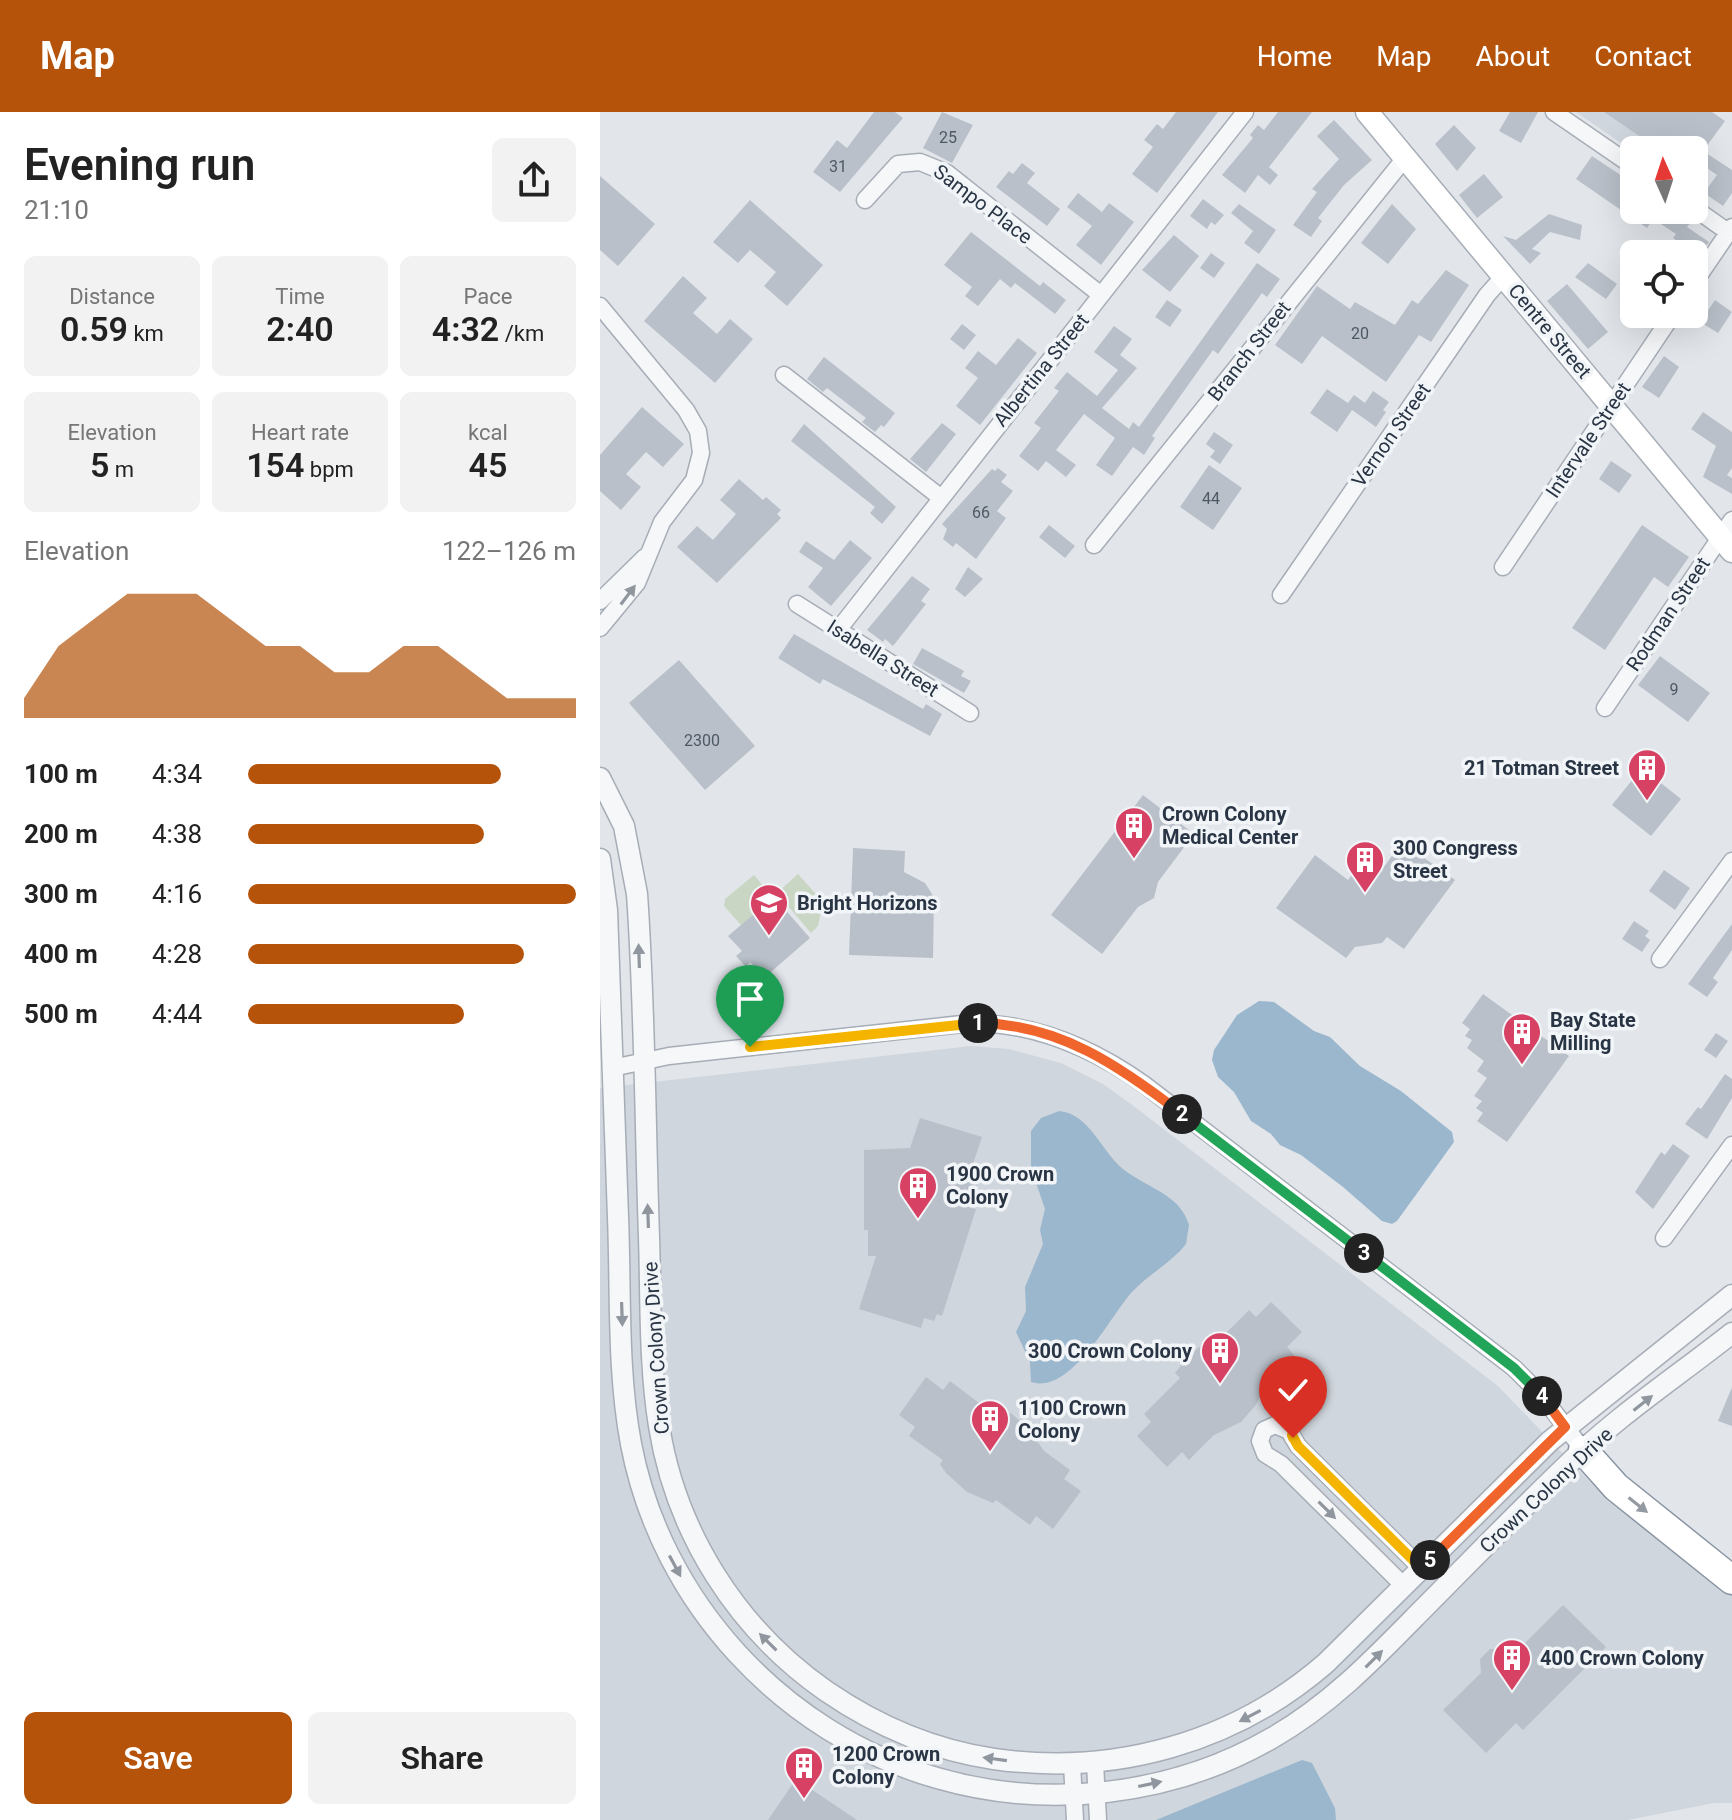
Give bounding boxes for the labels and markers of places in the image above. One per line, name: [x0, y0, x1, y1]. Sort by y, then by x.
building icon: 21 Totman Street: [1626, 747, 1668, 802]
place label: 21 Totman Street: [1464, 756, 1619, 780]
place label: Crown Colony Medical Center: [1162, 802, 1299, 849]
building icon: Crown Colony Medical Center: [1113, 805, 1155, 860]
place label: 300 Congress Street: [1393, 836, 1518, 883]
building icon: 300 Congress Street: [1344, 839, 1386, 894]
school or university icon: Bright Horizons: [748, 882, 790, 937]
place label: Bright Horizons: [797, 891, 938, 915]
pin: [716, 965, 784, 1047]
pin: 1: [958, 1003, 998, 1043]
place label: Bay State Milling: [1550, 1008, 1636, 1055]
building icon: Bay State Milling: [1501, 1011, 1543, 1066]
pin: 2: [1162, 1094, 1202, 1134]
place label: 1900 Crown Colony: [946, 1162, 1054, 1209]
building icon: 1900 Crown Colony: [897, 1165, 939, 1220]
pin: 3: [1344, 1233, 1384, 1273]
building icon: 300 Crown Colony: [1199, 1330, 1241, 1385]
place label: 300 Crown Colony: [1028, 1339, 1193, 1363]
pin: [1259, 1356, 1327, 1438]
pin: 4: [1522, 1376, 1562, 1416]
place label: 1100 Crown Colony: [1018, 1396, 1126, 1443]
building icon: 1100 Crown Colony: [969, 1398, 1011, 1453]
pin: 5: [1410, 1540, 1450, 1580]
building icon: 400 Crown Colony: [1491, 1637, 1533, 1692]
place label: 400 Crown Colony: [1540, 1646, 1705, 1670]
place label: 1200 Crown Colony: [832, 1742, 940, 1789]
building icon: 1200 Crown Colony: [783, 1745, 825, 1800]

